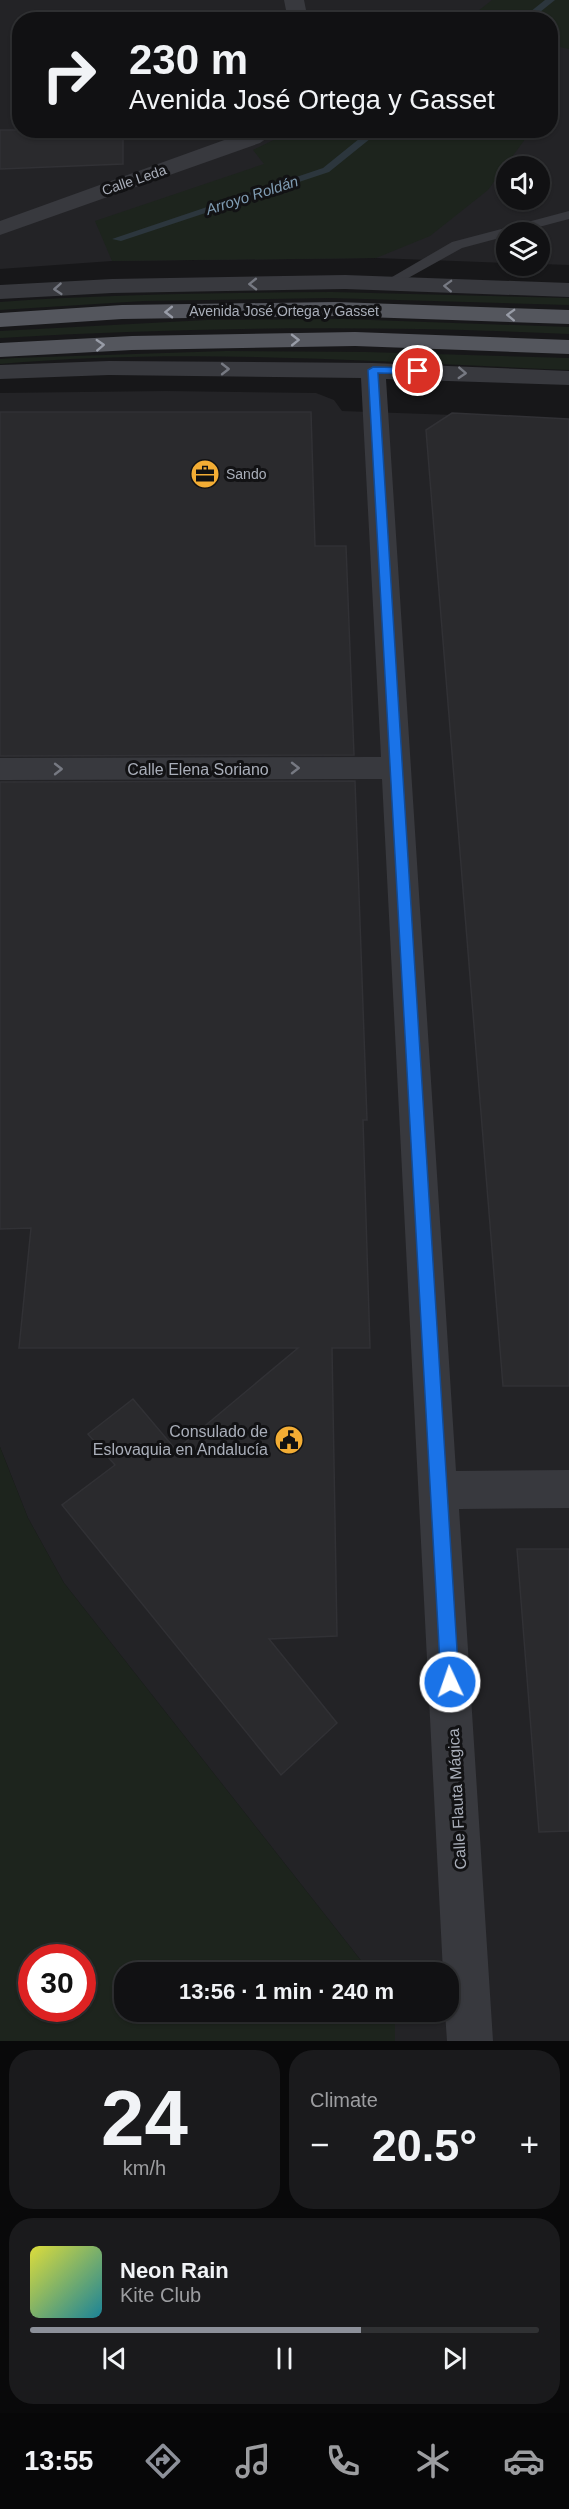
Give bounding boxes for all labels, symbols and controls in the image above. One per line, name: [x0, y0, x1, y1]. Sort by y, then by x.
icon: right: [30, 36, 108, 114]
text: 230 m: [129, 36, 248, 83]
text: Avenida José Ortega y Gasset: [129, 85, 495, 115]
map controls: [496, 156, 550, 276]
button: sound: [496, 156, 550, 210]
street label: Calle Leda: [100, 161, 168, 198]
water label: Arroyo Roldán: [203, 172, 300, 218]
button: layers: [496, 222, 550, 276]
one-way arrow: [248, 277, 257, 290]
one-way arrow: [443, 280, 452, 292]
one-way arrow: [53, 282, 62, 295]
street label: Avenida José Ortega y Gasset: [189, 303, 379, 319]
one-way arrow: [164, 305, 173, 318]
one-way arrow: [506, 308, 515, 321]
one-way arrow: [291, 334, 300, 347]
one-way arrow: [96, 339, 105, 352]
pin: [392, 345, 443, 396]
icon: arrive: [401, 354, 434, 387]
one-way arrow: [221, 363, 230, 375]
one-way arrow: [458, 367, 467, 380]
office icon: Sando: [189, 458, 221, 490]
place label: Sando: [226, 466, 267, 482]
street label: Calle Elena Soriano: [127, 761, 269, 778]
one-way arrow: [291, 762, 300, 774]
one-way arrow: [54, 763, 63, 775]
place label: Consulado de Eslovaquia en Andalucía: [93, 1423, 268, 1458]
public building icon: Consulado de Eslovaquia en Andalucía: [273, 1424, 305, 1456]
position arrow: [418, 1650, 482, 1714]
street label: Calle Flauta Mágica: [445, 1728, 469, 1870]
speed limit sign: 30: [18, 1944, 96, 2022]
text: 13:56 · 1 min · 240 m: [179, 1979, 394, 2004]
text: 24: [101, 2074, 188, 2162]
text: Climate: [310, 2089, 378, 2111]
text: 20.5°: [372, 2120, 477, 2171]
text: −: [310, 2126, 329, 2163]
text: +: [520, 2126, 539, 2163]
text: km/h: [123, 2157, 166, 2179]
text: Neon Rain: [120, 2258, 229, 2283]
text: Kite Club: [120, 2284, 201, 2306]
icon: previous: [98, 2342, 131, 2375]
icon: pause: [268, 2342, 301, 2375]
icon: next: [438, 2342, 471, 2375]
icon: directions: [142, 2440, 184, 2482]
icon: music: [232, 2440, 274, 2482]
icon: phone: [322, 2440, 364, 2482]
icon: climate: [412, 2440, 454, 2482]
icon: car: [503, 2440, 545, 2482]
text: 13:55: [24, 2446, 93, 2476]

